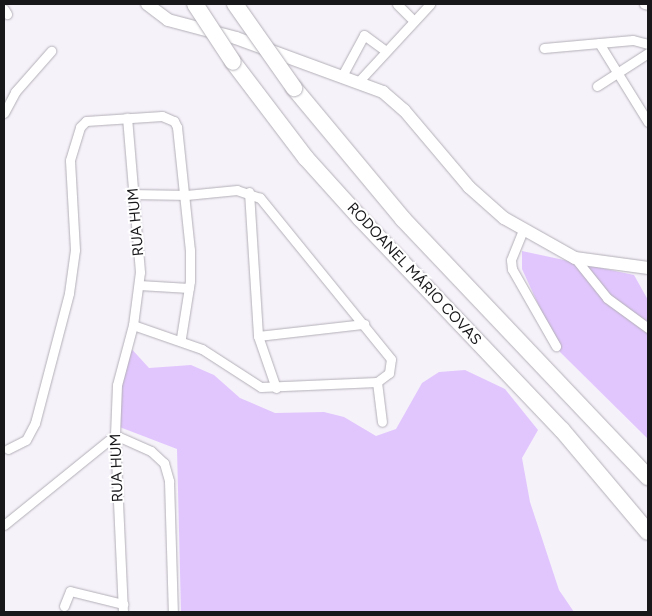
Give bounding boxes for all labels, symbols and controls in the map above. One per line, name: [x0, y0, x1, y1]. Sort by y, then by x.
street label: RUA HUM: [124, 187, 148, 257]
street label: RODOANEL MÁRIO COVAS: [343, 199, 485, 349]
street label: RUA HUM: [107, 433, 127, 503]

